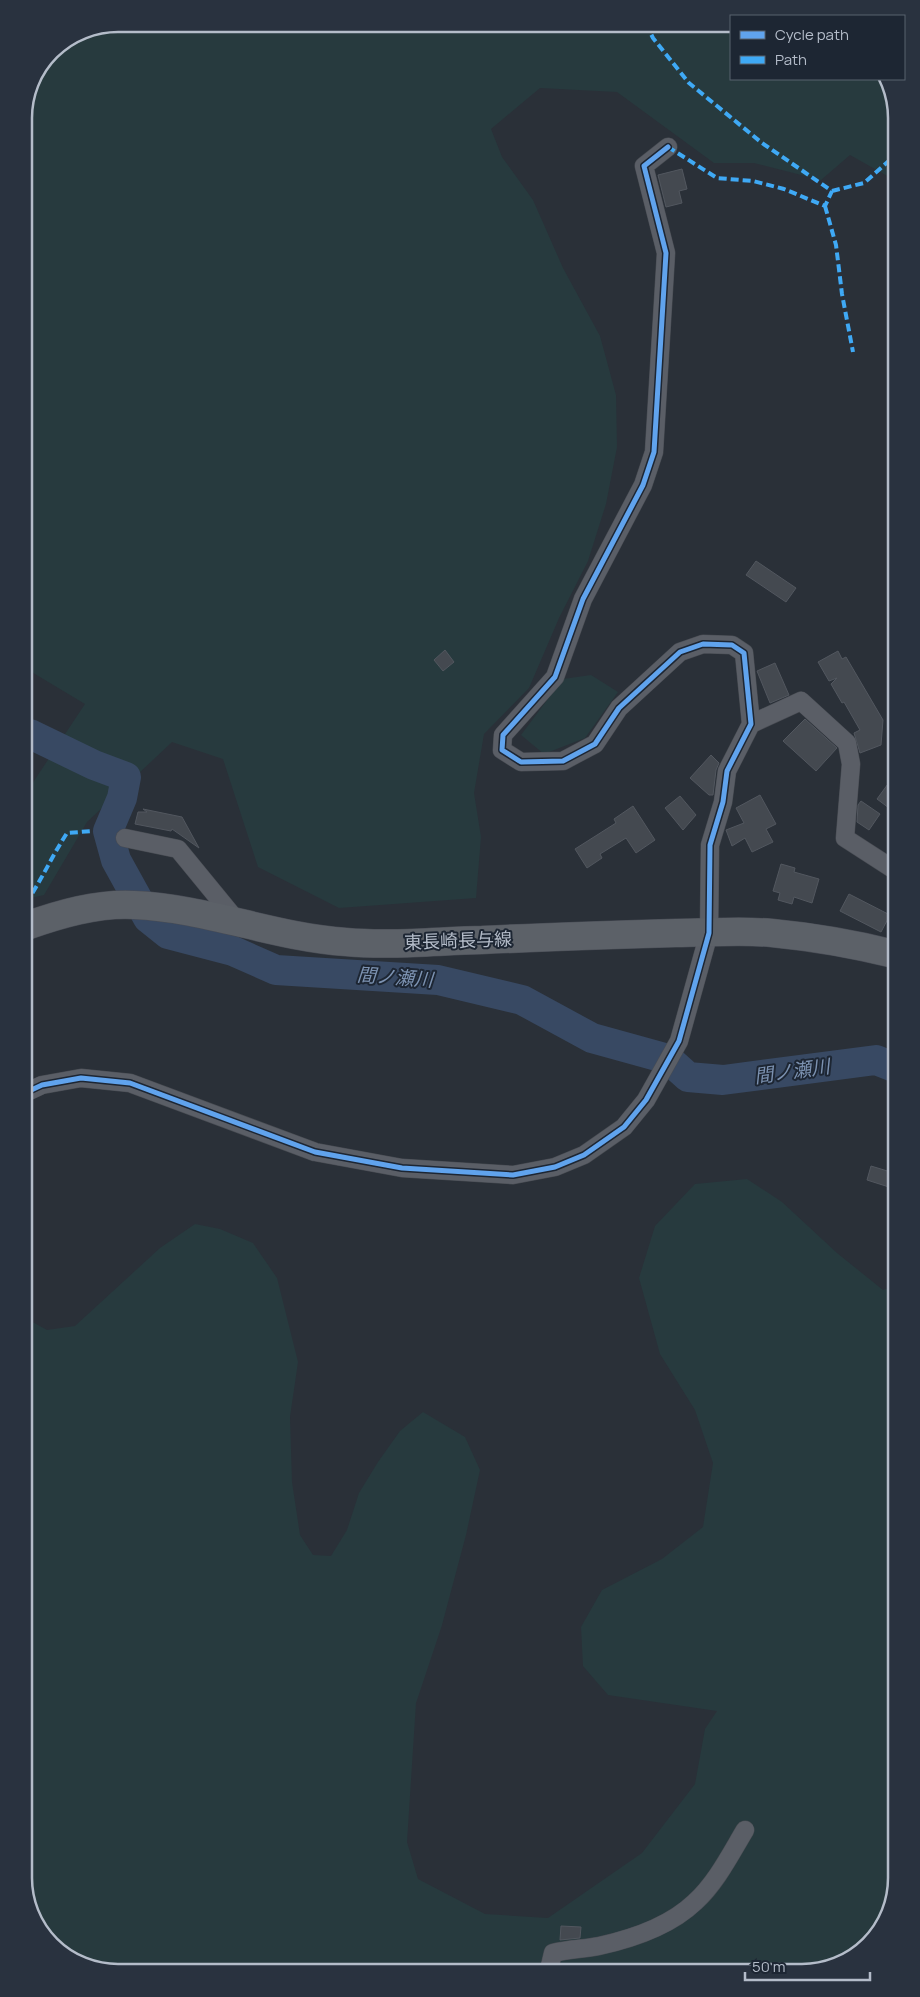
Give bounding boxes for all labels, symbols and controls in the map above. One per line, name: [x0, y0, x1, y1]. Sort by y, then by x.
legend: [730, 15, 905, 80]
text: Cycle path: [775, 24, 849, 45]
text: Path: [775, 49, 807, 70]
street label: 東長崎長与線: [404, 926, 512, 954]
water label: 間ノ瀬川: [356, 961, 436, 993]
water label: 間ノ瀬川: [753, 1053, 833, 1089]
scale bar: [745, 1950, 870, 1982]
text: 50 m: [752, 1956, 786, 1977]

